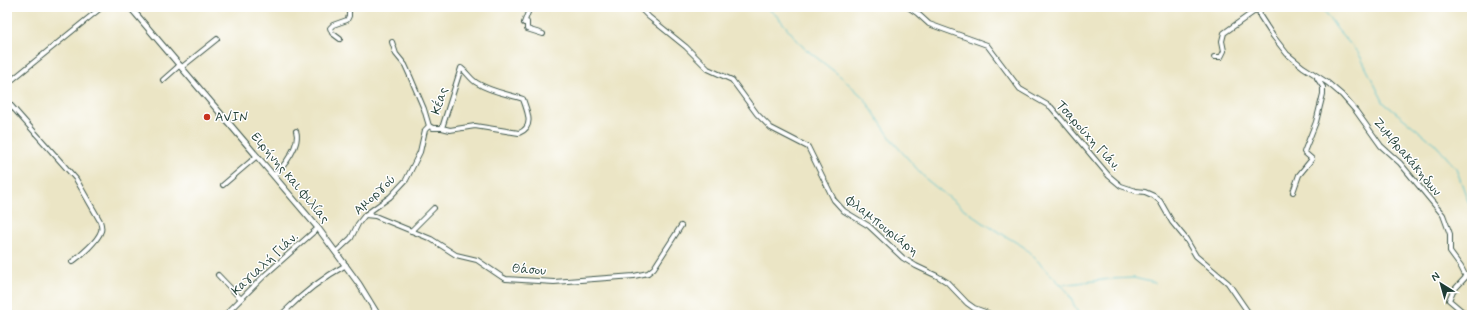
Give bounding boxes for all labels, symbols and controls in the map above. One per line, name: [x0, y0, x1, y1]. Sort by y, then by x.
street label: Κέας: [428, 85, 452, 117]
street label: Τσαρούχη Γιάν.: [1052, 97, 1124, 175]
place label: AVIN: [215, 109, 248, 126]
marker: AVIN: [202, 112, 212, 122]
street label: Ζυμβρακάκηδων: [1369, 114, 1445, 200]
street label: Ειρήνης και Φιλίας: [247, 129, 333, 227]
street label: Αμοργού: [350, 171, 400, 219]
street label: Φλαμπουριάρη: [841, 191, 922, 260]
street label: Καγιαλή Γιάν.: [228, 228, 302, 299]
street label: Θάσου: [511, 260, 547, 280]
north arrow: [1421, 264, 1461, 304]
text: N: [1428, 269, 1443, 285]

